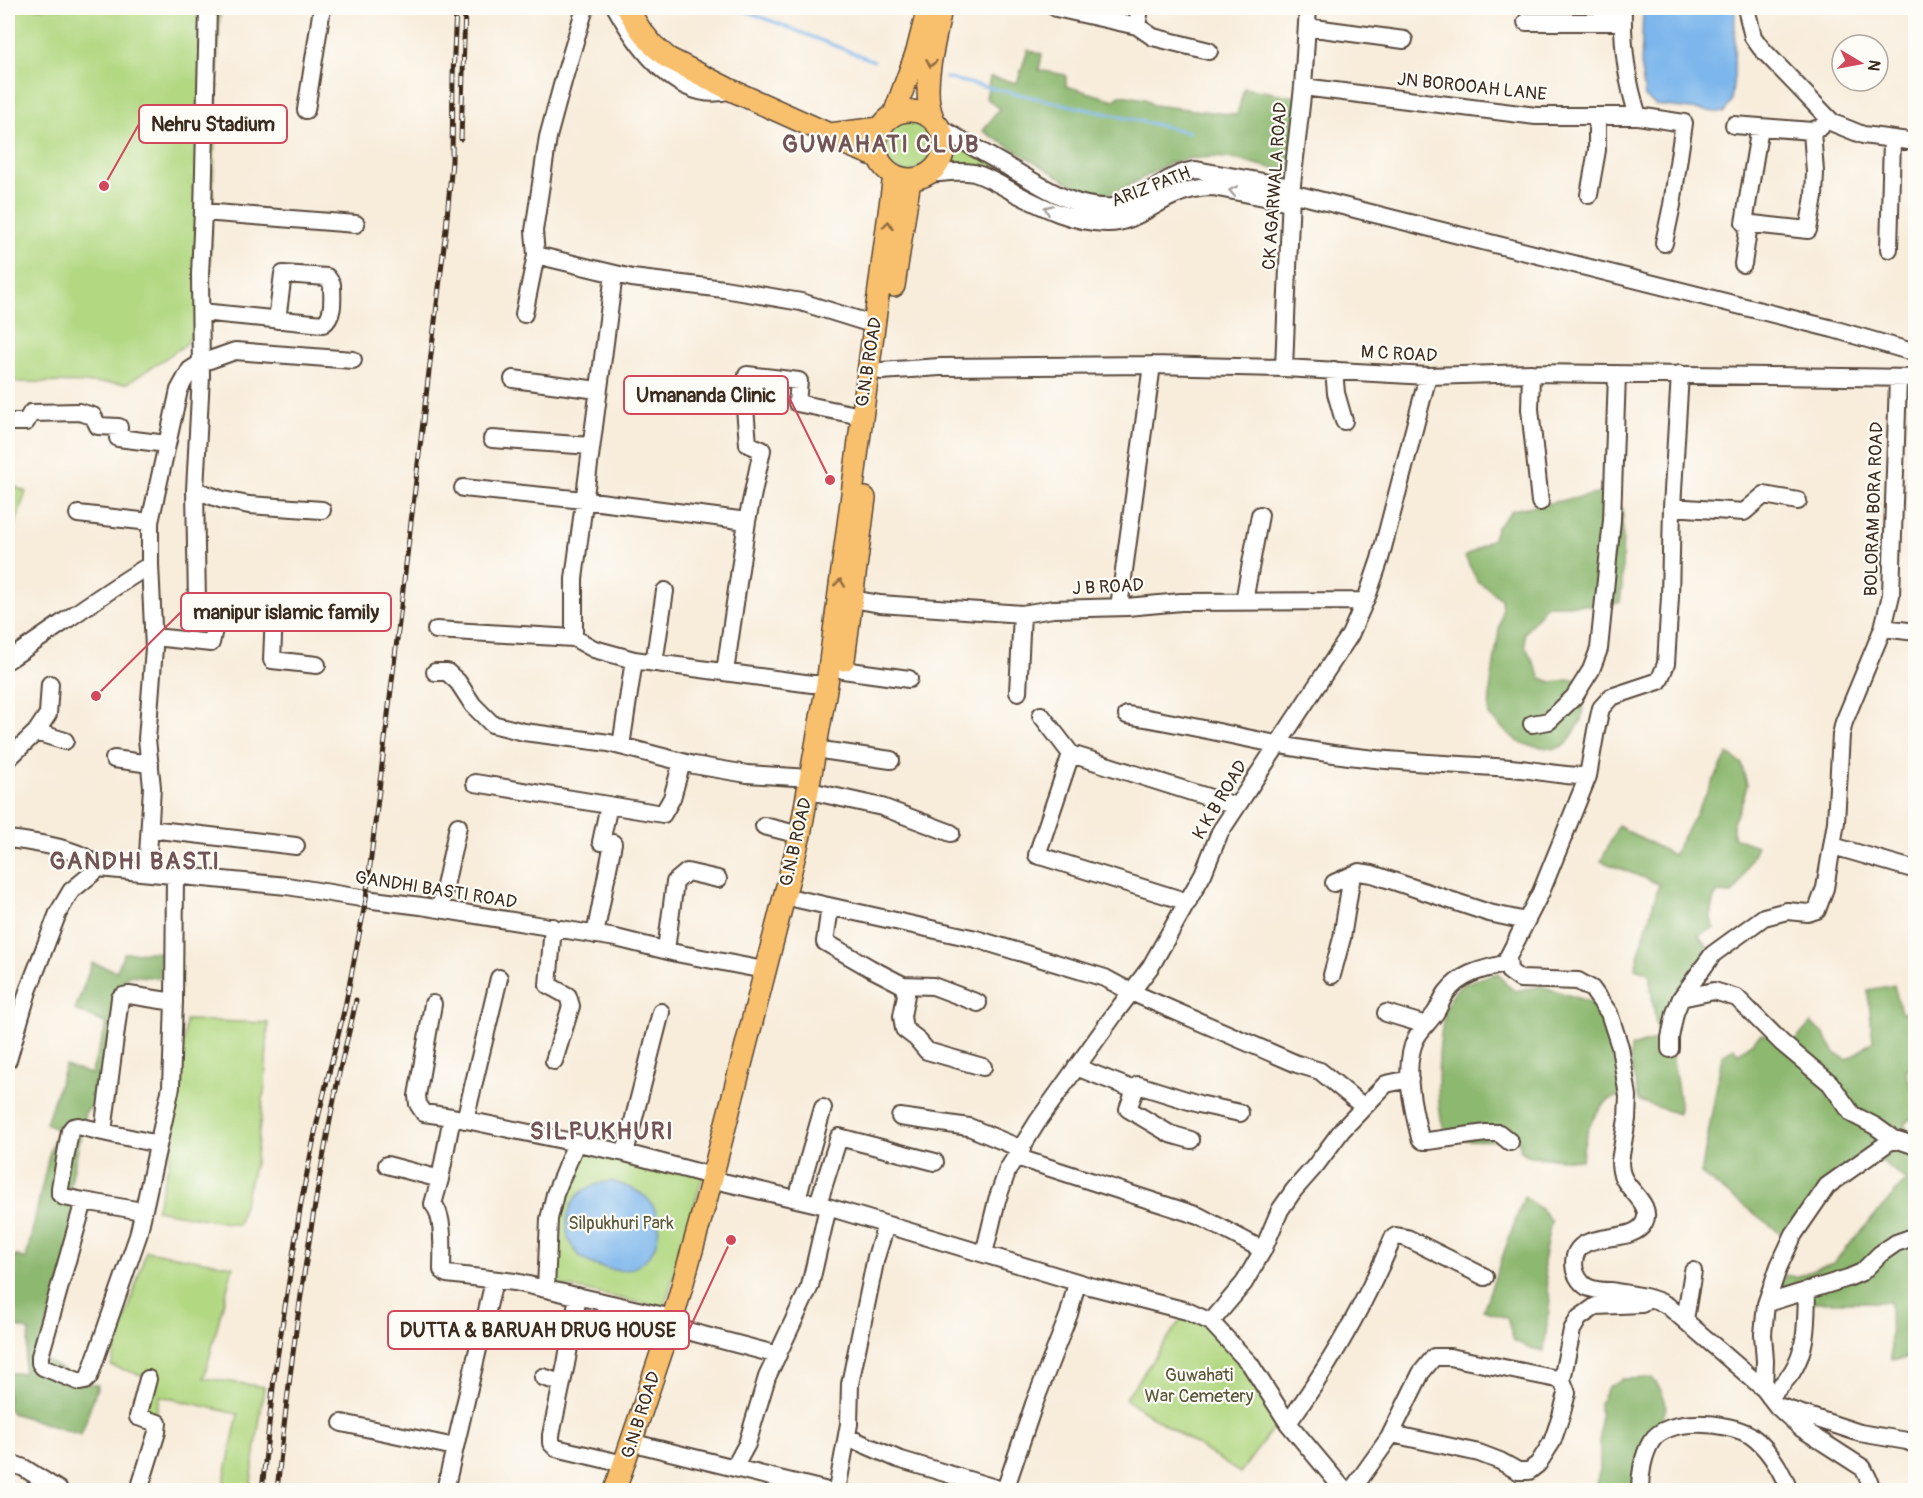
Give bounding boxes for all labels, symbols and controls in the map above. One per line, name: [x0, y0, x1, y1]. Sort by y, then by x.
north arrow: [1830, 33, 1890, 93]
one-way arrow: [925, 58, 938, 68]
text: N: [1863, 58, 1885, 73]
street label: JN BOROOAH LANE: [1396, 68, 1548, 106]
street label: CK AGARWALA ROAD: [1258, 101, 1292, 271]
callout: Nehru Stadium: [139, 105, 287, 143]
text: Nehru Stadium: [151, 112, 275, 137]
district label: GUWAHATI CLUB: [782, 130, 980, 159]
street label: ARIZ PATH: [1108, 161, 1194, 213]
one-way arrow: [1228, 185, 1238, 198]
one-way arrow: [1043, 204, 1054, 216]
one-way arrow: [881, 220, 894, 229]
street label: G.N.B ROAD: [851, 316, 887, 408]
street label: M C ROAD: [1360, 341, 1438, 367]
callout: Umananda Clinic: [624, 376, 788, 414]
text: Umananda Clinic: [636, 383, 776, 408]
street label: BOLORAM BORA ROAD: [1859, 421, 1889, 597]
street label: J B ROAD: [1072, 574, 1144, 600]
one-way arrow: [833, 579, 845, 588]
callout: manipur islamic family: [181, 593, 391, 631]
text: manipur islamic family: [193, 600, 379, 625]
street label: K K B ROAD: [1187, 756, 1253, 844]
street label: G.N.B ROAD: [775, 795, 817, 889]
district label: GANDHI BASTI: [49, 847, 221, 876]
street label: GANDHI BASTI ROAD: [353, 866, 519, 914]
district label: SILPUKHURI: [530, 1117, 674, 1146]
park label: Silpukhuri Park: [568, 1212, 674, 1235]
callout: DUTTA & BARUAH DRUG HOUSE: [388, 1311, 689, 1349]
text: DUTTA & BARUAH DRUG HOUSE: [400, 1318, 677, 1343]
park label: Guwahati War Cemetery: [1145, 1364, 1254, 1408]
street label: G.N.B ROAD: [616, 1369, 666, 1461]

